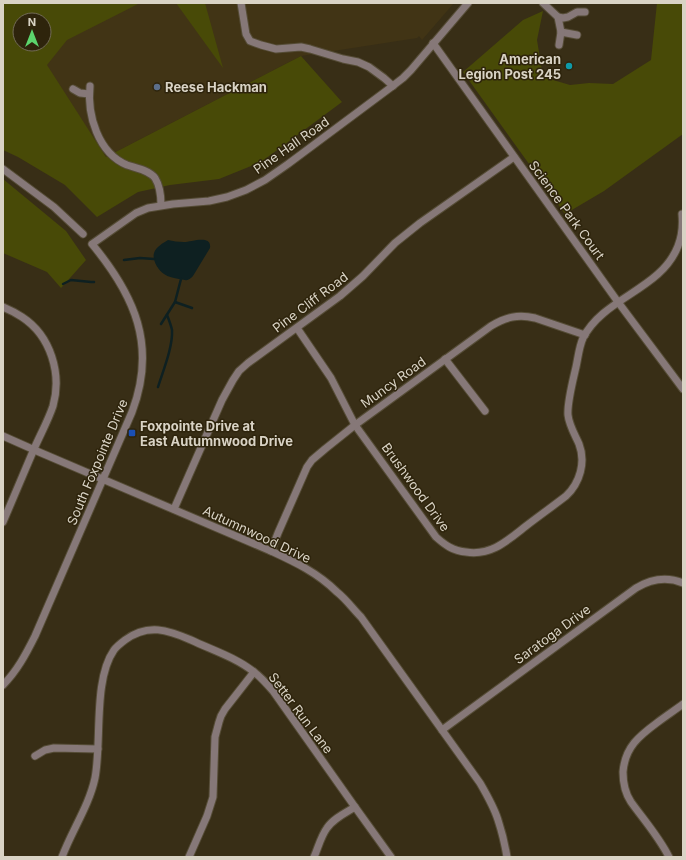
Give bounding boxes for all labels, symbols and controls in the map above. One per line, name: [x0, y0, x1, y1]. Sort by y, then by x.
north arrow: [12, 12, 52, 52]
text: N: [28, 15, 36, 29]
place label: American Legion Post 245: [459, 51, 561, 82]
marker: American Legion Post 245: [564, 61, 574, 71]
place label: Reese Hackman: [165, 79, 267, 95]
marker: Reese Hackman: [152, 82, 162, 92]
street label: Pine Hall Road: [250, 113, 332, 177]
street label: Science Park Court: [526, 157, 608, 263]
street label: Pine Cliff Road: [269, 268, 351, 336]
street label: Muncy Road: [357, 353, 429, 411]
street label: South Foxpointe Drive: [63, 397, 131, 527]
place label: Foxpointe Drive at East Autumnwood Drive: [140, 418, 293, 449]
marker: Foxpointe Drive at East Autumnwood Drive: [127, 428, 137, 438]
street label: Brushwood Drive: [379, 440, 453, 534]
street label: Autumnwood Drive: [200, 502, 314, 566]
street label: Saratoga Drive: [511, 601, 593, 667]
street label: Setter Run Lane: [265, 669, 337, 757]

